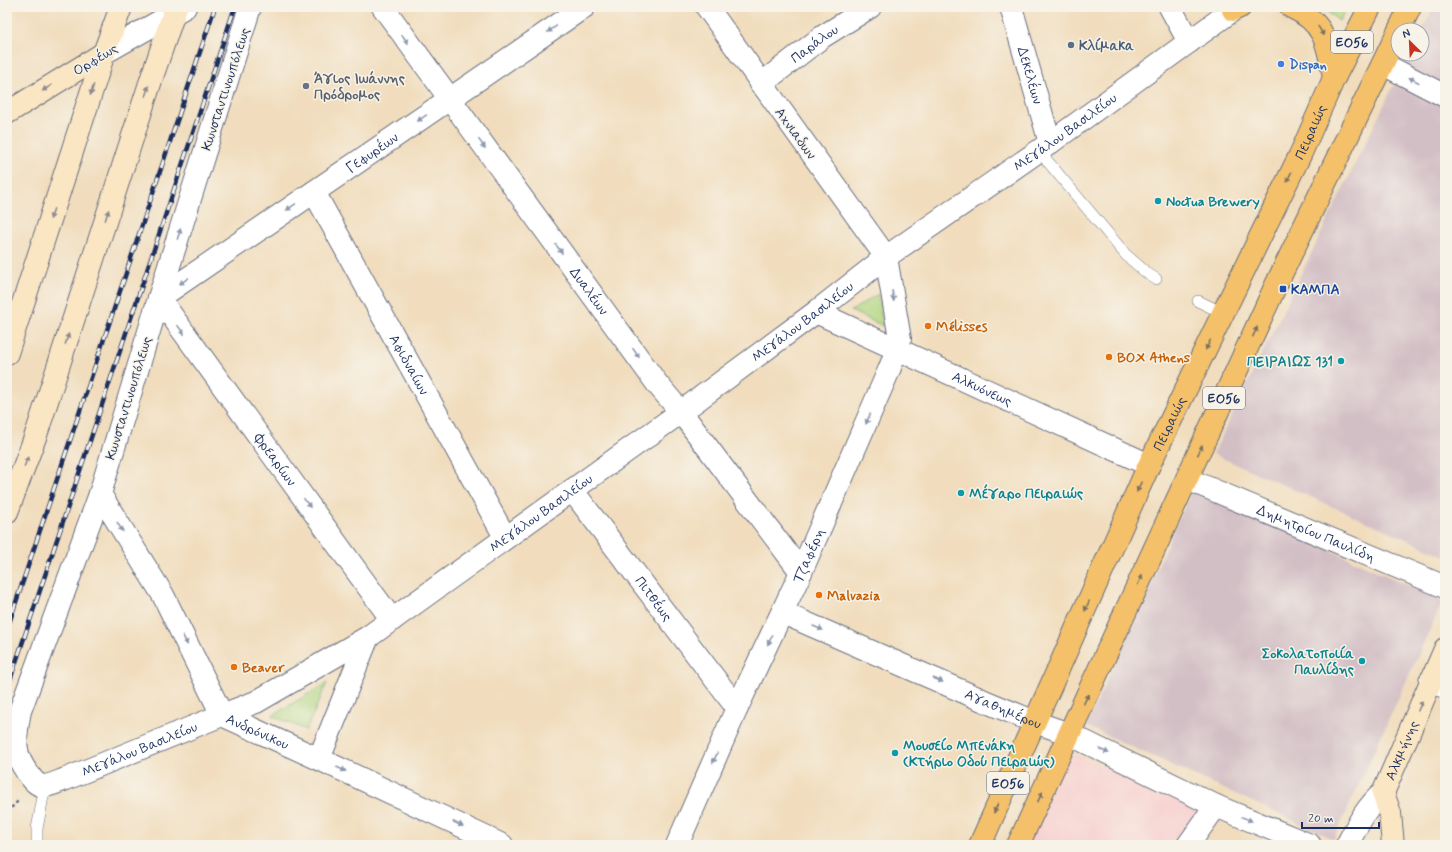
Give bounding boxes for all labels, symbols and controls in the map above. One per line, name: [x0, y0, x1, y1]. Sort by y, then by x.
street label: Παράλου: [787, 21, 842, 68]
north arrow: [1390, 22, 1430, 62]
one-way arrow: [547, 25, 557, 33]
one-way arrow: [1317, 25, 1324, 37]
street label: Κωνσταντινουπόλεως: [198, 26, 254, 153]
text: N: [1400, 26, 1413, 42]
road number: ΕΟ56: [1331, 31, 1373, 53]
one-way arrow: [401, 33, 409, 44]
place label: Κλίμακα: [1079, 37, 1134, 55]
street label: Ορφέως: [69, 39, 121, 80]
marker: Κλίμακα: [1066, 40, 1076, 50]
street label: Δεκελέων: [1013, 45, 1046, 106]
place label: Dispan: [1289, 56, 1327, 74]
marker: Dispan: [1276, 59, 1286, 69]
place label: Άγιος Ιωάννης Πρόδρομος: [314, 70, 405, 104]
one-way arrow: [1408, 76, 1420, 83]
marker: Άγιος Ιωάννης Πρόδρομος: [301, 81, 311, 91]
one-way arrow: [41, 85, 53, 92]
one-way arrow: [89, 85, 95, 97]
one-way arrow: [144, 85, 150, 97]
street label: Μεγάλου Βασιλείου: [1010, 89, 1121, 176]
street label: Πειραιώς: [1291, 102, 1331, 163]
street label: Αχνιαδων: [770, 104, 820, 163]
one-way arrow: [417, 114, 427, 122]
street label: Γεφυρέων: [343, 129, 402, 177]
one-way arrow: [478, 138, 486, 149]
one-way arrow: [1286, 172, 1292, 183]
place label: Noctua Brewery: [1166, 193, 1260, 211]
marker: Noctua Brewery: [1153, 196, 1163, 206]
one-way arrow: [286, 203, 297, 211]
one-way arrow: [49, 208, 55, 220]
one-way arrow: [104, 209, 110, 221]
one-way arrow: [176, 228, 182, 240]
one-way arrow: [555, 243, 563, 254]
street label: Δυαλέων: [565, 264, 612, 319]
one-way arrow: [179, 277, 189, 285]
street label: Μεγάλου Βασιλείου: [748, 278, 858, 367]
place label: ΚΑΜΠΑ: [1291, 281, 1340, 299]
marker: ΚΑΜΠΑ: [1278, 284, 1288, 294]
one-way arrow: [890, 290, 896, 302]
place label: Mélisses: [936, 318, 988, 336]
marker: Mélisses: [923, 321, 933, 331]
one-way arrow: [177, 324, 186, 335]
one-way arrow: [1252, 326, 1258, 337]
street label: Αφιδναίων: [385, 331, 433, 398]
one-way arrow: [64, 332, 70, 344]
street label: Κωνσταντινουπόλεως: [102, 334, 156, 462]
one-way arrow: [1205, 339, 1211, 350]
one-way arrow: [631, 348, 640, 359]
place label: BOX Athens: [1117, 349, 1191, 367]
marker: BOX Athens: [1104, 352, 1114, 362]
place label: ΠΕΙΡΑΙΩΣ 131: [1247, 353, 1333, 371]
marker: ΠΕΙΡΑΙΩΣ 131: [1336, 356, 1346, 366]
street label: Αλκυόνεως: [949, 368, 1015, 411]
road number: ΕΟ56: [1203, 387, 1245, 409]
street label: Πειραιώς: [1149, 394, 1191, 454]
one-way arrow: [864, 413, 870, 425]
street label: Φρεαρίων: [249, 429, 300, 490]
one-way arrow: [1197, 444, 1203, 455]
one-way arrow: [23, 455, 29, 467]
street label: Μεγάλου Βασιλείου: [486, 470, 597, 557]
one-way arrow: [1136, 482, 1142, 494]
place label: Μέγαρο Πειραιώς: [969, 484, 1083, 503]
marker: Μέγαρο Πειραιώς: [956, 488, 966, 498]
one-way arrow: [303, 498, 311, 508]
street label: Δημητρίου Παυλίδη: [1254, 501, 1378, 567]
one-way arrow: [117, 521, 124, 533]
street label: Τζαφέρη: [789, 526, 829, 586]
street label: Πιτθέως: [630, 573, 676, 625]
one-way arrow: [1137, 575, 1143, 586]
place label: Malvazia: [827, 587, 881, 605]
marker: Malvazia: [814, 590, 824, 600]
one-way arrow: [1084, 600, 1090, 612]
one-way arrow: [813, 626, 825, 632]
one-way arrow: [181, 634, 188, 646]
one-way arrow: [767, 634, 773, 646]
place label: Σοκολατοποιία Παυλίδης: [1262, 645, 1354, 679]
marker: Σοκολατοποιία Παυλίδης: [1357, 656, 1367, 666]
place label: Beaver: [242, 659, 285, 677]
marker: Beaver: [229, 662, 239, 672]
one-way arrow: [932, 677, 943, 683]
street label: Αγαθημέρου: [962, 685, 1043, 733]
one-way arrow: [1083, 693, 1089, 704]
one-way arrow: [1417, 700, 1423, 711]
street label: Ανδρόνικου: [223, 710, 292, 754]
street label: Μεγάλου Βασιλείου: [79, 718, 200, 782]
street label: Αλκμήνης: [1382, 718, 1423, 783]
place label: Μουσείο Μπενάκη (Κτήριο Οδού Πειραιώς): [903, 737, 1055, 771]
marker: Μουσείο Μπενάκη (Κτήριο Οδού Πειραιώς): [890, 748, 900, 758]
one-way arrow: [1099, 748, 1110, 754]
one-way arrow: [712, 753, 718, 764]
one-way arrow: [335, 766, 346, 772]
road number: ΕΟ56: [987, 772, 1029, 794]
one-way arrow: [1037, 791, 1043, 803]
one-way arrow: [993, 803, 999, 814]
scale bar: [1302, 804, 1379, 830]
text: 20 m: [1308, 811, 1334, 827]
one-way arrow: [1242, 816, 1253, 822]
one-way arrow: [453, 821, 464, 827]

